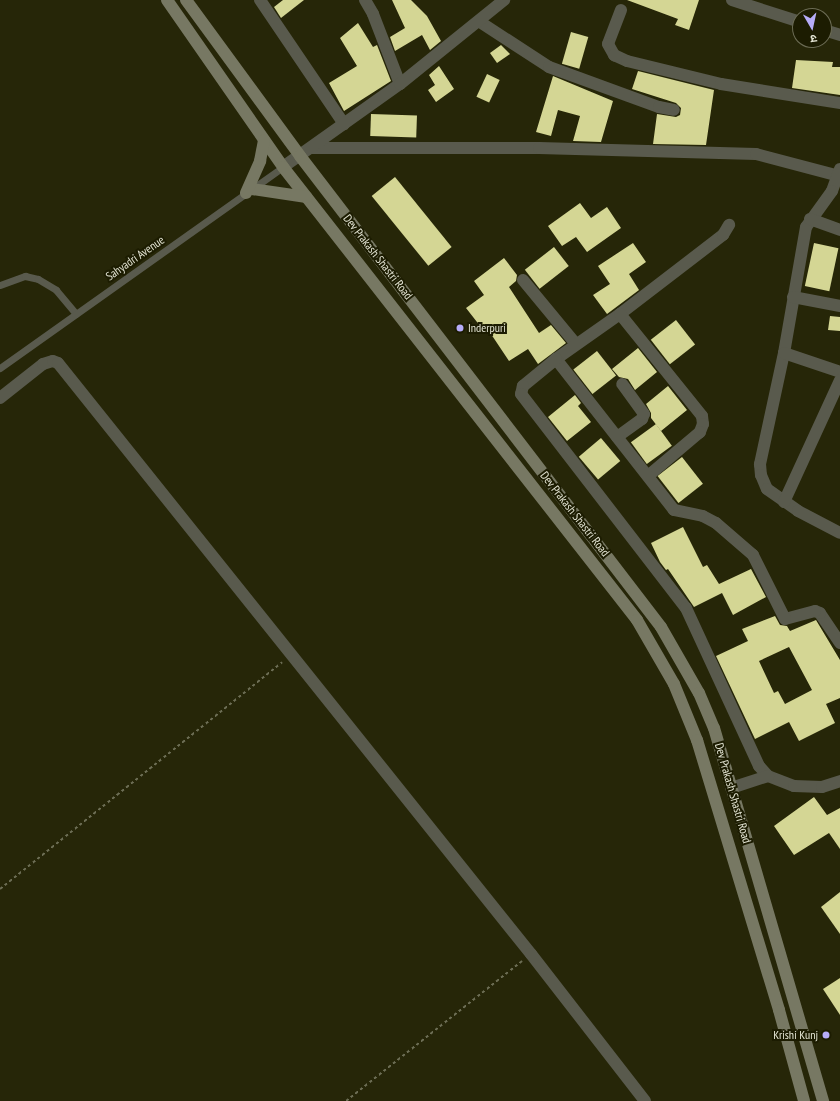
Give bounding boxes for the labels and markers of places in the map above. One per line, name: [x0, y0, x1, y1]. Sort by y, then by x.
place label: Inderpuri: [468, 321, 506, 335]
marker: Inderpuri: [455, 323, 465, 333]
place label: Krishi Kunj: [773, 1028, 818, 1042]
marker: Krishi Kunj: [821, 1030, 831, 1040]

